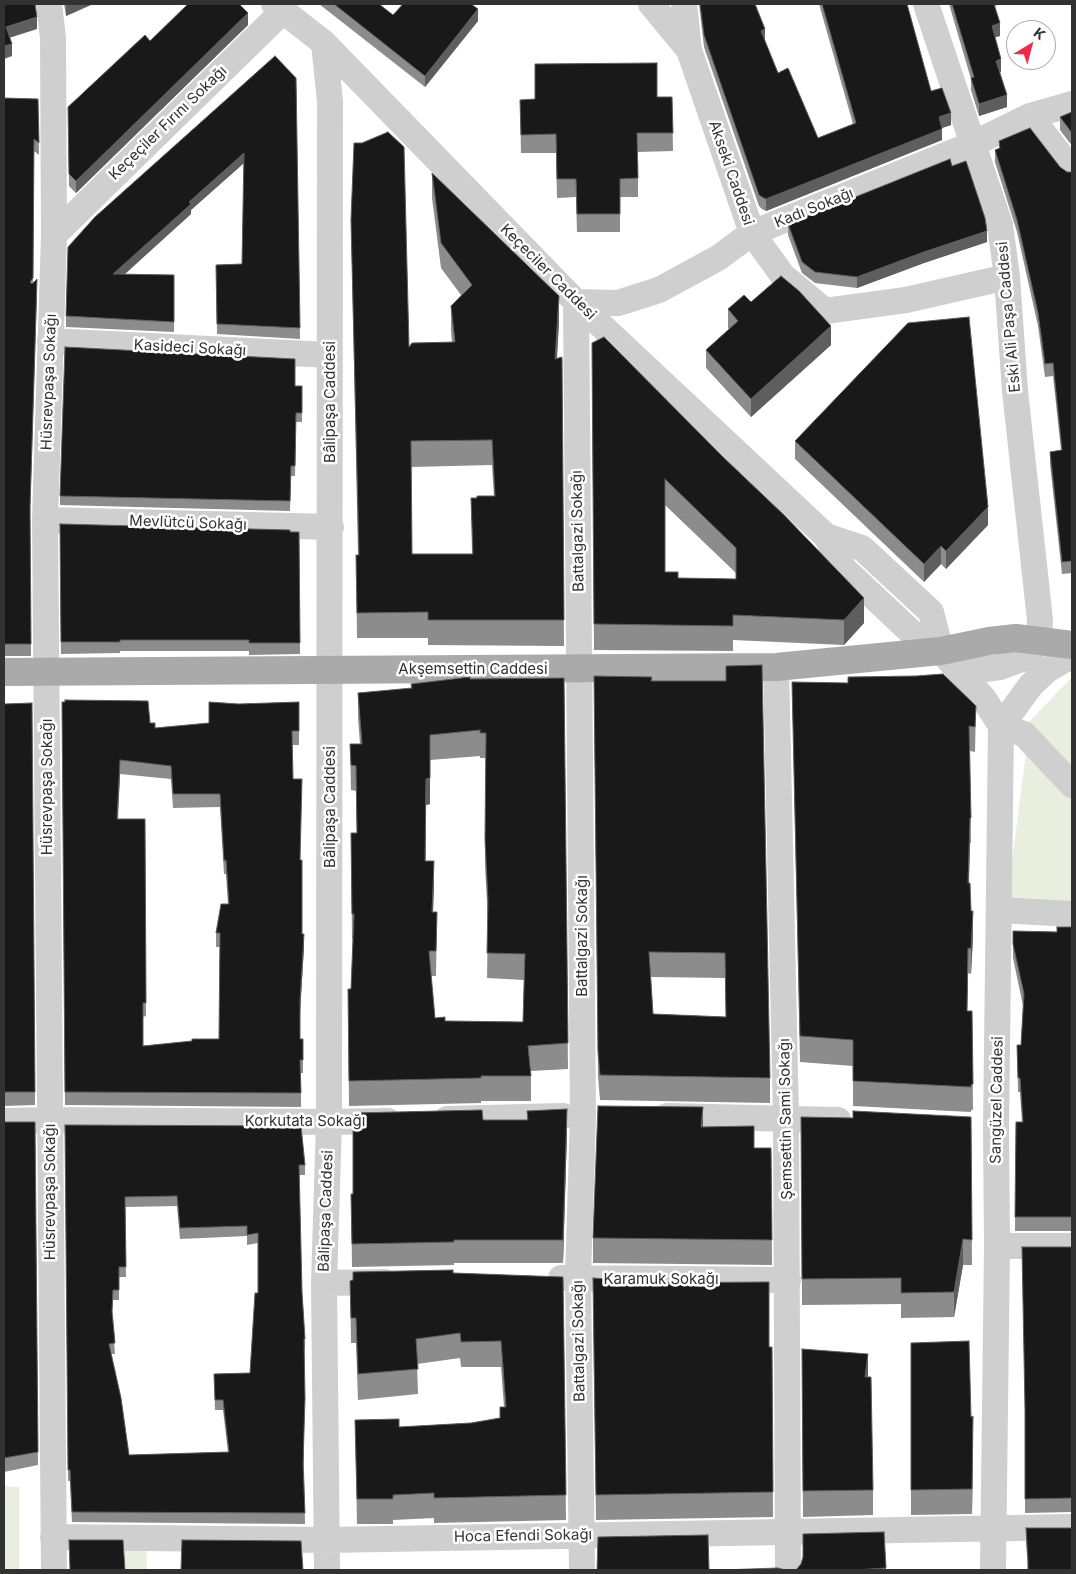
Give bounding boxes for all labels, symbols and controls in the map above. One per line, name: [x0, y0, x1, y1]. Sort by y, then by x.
north arrow: [1006, 20, 1056, 70]
text: K: [1031, 24, 1049, 43]
street label: Keçeçiler Fırını Sokağı: [105, 62, 231, 184]
street label: Akseki Caddesi: [705, 118, 757, 228]
street label: Kadı Sokağı: [772, 184, 856, 232]
street label: Keçeciler Caddesi: [496, 220, 600, 324]
street label: Eski Ali Paşa Caddesi: [993, 241, 1025, 393]
street label: Hüsrevpaşa Sokağı: [38, 313, 60, 451]
street label: Kasideci Sokağı: [133, 336, 247, 360]
street label: Bâlipaşa Caddesi: [321, 341, 339, 463]
street label: Battalgazi Sokağı: [568, 470, 588, 592]
street label: Mevlütcü Sokağı: [129, 512, 247, 534]
street label: Akşemsettin Caddesi: [398, 660, 548, 678]
street label: Hüsrevpaşa Sokağı: [38, 719, 56, 855]
street label: Bâlipaşa Caddesi: [321, 746, 339, 868]
street label: Battalgazi Sokağı: [573, 875, 591, 997]
street label: Sangüzel Caddesi: [987, 1036, 1007, 1164]
street label: Şemsettin Sami Sokağı: [776, 1038, 796, 1200]
street label: Korkutata Sokağı: [245, 1112, 365, 1130]
street label: Hüsrevpaşa Sokağı: [41, 1124, 59, 1260]
street label: Bâlipaşa Caddesi: [315, 1150, 337, 1272]
street label: Karamuk Sokağı: [603, 1270, 719, 1288]
street label: Battalgazi Sokağı: [569, 1280, 589, 1402]
street label: Hoca Efendi Sokağı: [454, 1526, 592, 1546]

